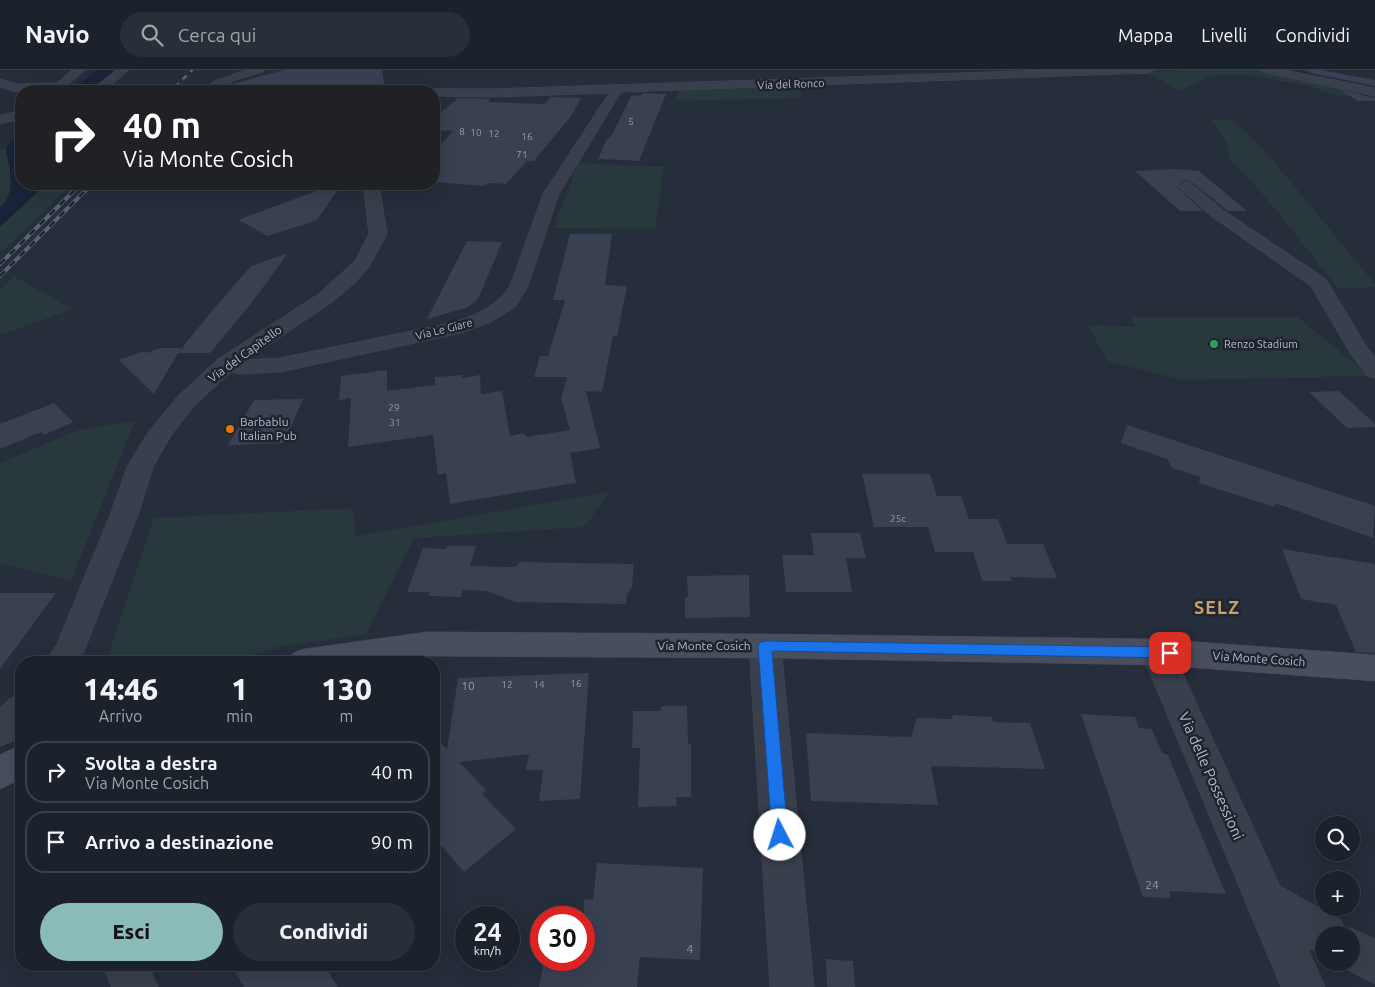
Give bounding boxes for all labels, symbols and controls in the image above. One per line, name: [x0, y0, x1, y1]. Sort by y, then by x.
search box: [120, 12, 470, 57]
text: Navio: [25, 21, 90, 48]
icon: search: [138, 21, 166, 49]
text: Cerca qui: [178, 24, 256, 46]
text: Mappa: [1118, 25, 1173, 45]
text: Livelli: [1201, 25, 1247, 45]
text: Condividi: [1275, 25, 1350, 45]
street label: Via del Ronco: [757, 77, 825, 91]
icon: right: [40, 105, 105, 170]
text: 40 m: [123, 105, 201, 145]
house number: 5: [628, 116, 634, 127]
house number: 8: [459, 126, 465, 137]
house number: 10: [470, 127, 482, 138]
house number: 12: [488, 128, 500, 139]
house number: 16: [521, 131, 533, 142]
text: Via Monte Cosich: [123, 146, 294, 171]
house number: 71: [516, 149, 528, 160]
street label: Via Le Giare: [414, 316, 474, 342]
street label: Via del Capitello: [206, 323, 284, 385]
marker: Renzo Stadium: [1208, 338, 1220, 350]
place label: Renzo Stadium: [1224, 338, 1298, 350]
house number: 29: [388, 402, 400, 413]
place label: Barbablu Italian Pub: [240, 415, 297, 442]
house number: 31: [389, 417, 401, 428]
marker: Barbablu Italian Pub: [224, 423, 236, 435]
house number: 25c: [890, 513, 906, 524]
district label: SELZ: [1194, 597, 1240, 617]
pin: [1149, 632, 1191, 674]
street label: Via Monte Cosich: [657, 639, 751, 652]
icon: arrive: [1156, 639, 1184, 667]
street label: Via Monte Cosich: [1212, 649, 1306, 668]
text: 14:46: [83, 672, 158, 706]
text: 1: [231, 672, 248, 706]
text: 130: [321, 672, 372, 706]
house number: 16: [570, 678, 582, 689]
house number: 10: [461, 679, 475, 692]
house number: 12: [501, 679, 513, 690]
house number: 14: [533, 679, 545, 690]
text: Arrivo: [99, 707, 142, 725]
text: min: [226, 707, 253, 725]
text: m: [340, 707, 353, 725]
street label: Via delle Possessioni: [1176, 709, 1247, 842]
text: Svolta a destra: [85, 752, 218, 774]
icon: right: [42, 758, 70, 786]
text: 40 m: [371, 761, 413, 783]
text: Via Monte Cosich: [85, 774, 209, 792]
position arrow: [753, 808, 805, 860]
map controls: [1315, 816, 1360, 971]
button: search: [1315, 816, 1360, 861]
icon: arrive: [42, 828, 70, 856]
text: Arrivo a destinazione: [85, 831, 274, 853]
text: 90 m: [371, 831, 413, 853]
button: +: [1315, 871, 1360, 916]
house number: 24: [1145, 878, 1159, 891]
button: Esci: [40, 903, 223, 961]
button: Condividi: [233, 903, 415, 961]
speed limit sign: 30: [530, 906, 595, 971]
text: 24: [473, 918, 502, 946]
button: −: [1315, 926, 1360, 971]
house number: 4: [687, 942, 694, 955]
text: km/h: [474, 944, 501, 957]

